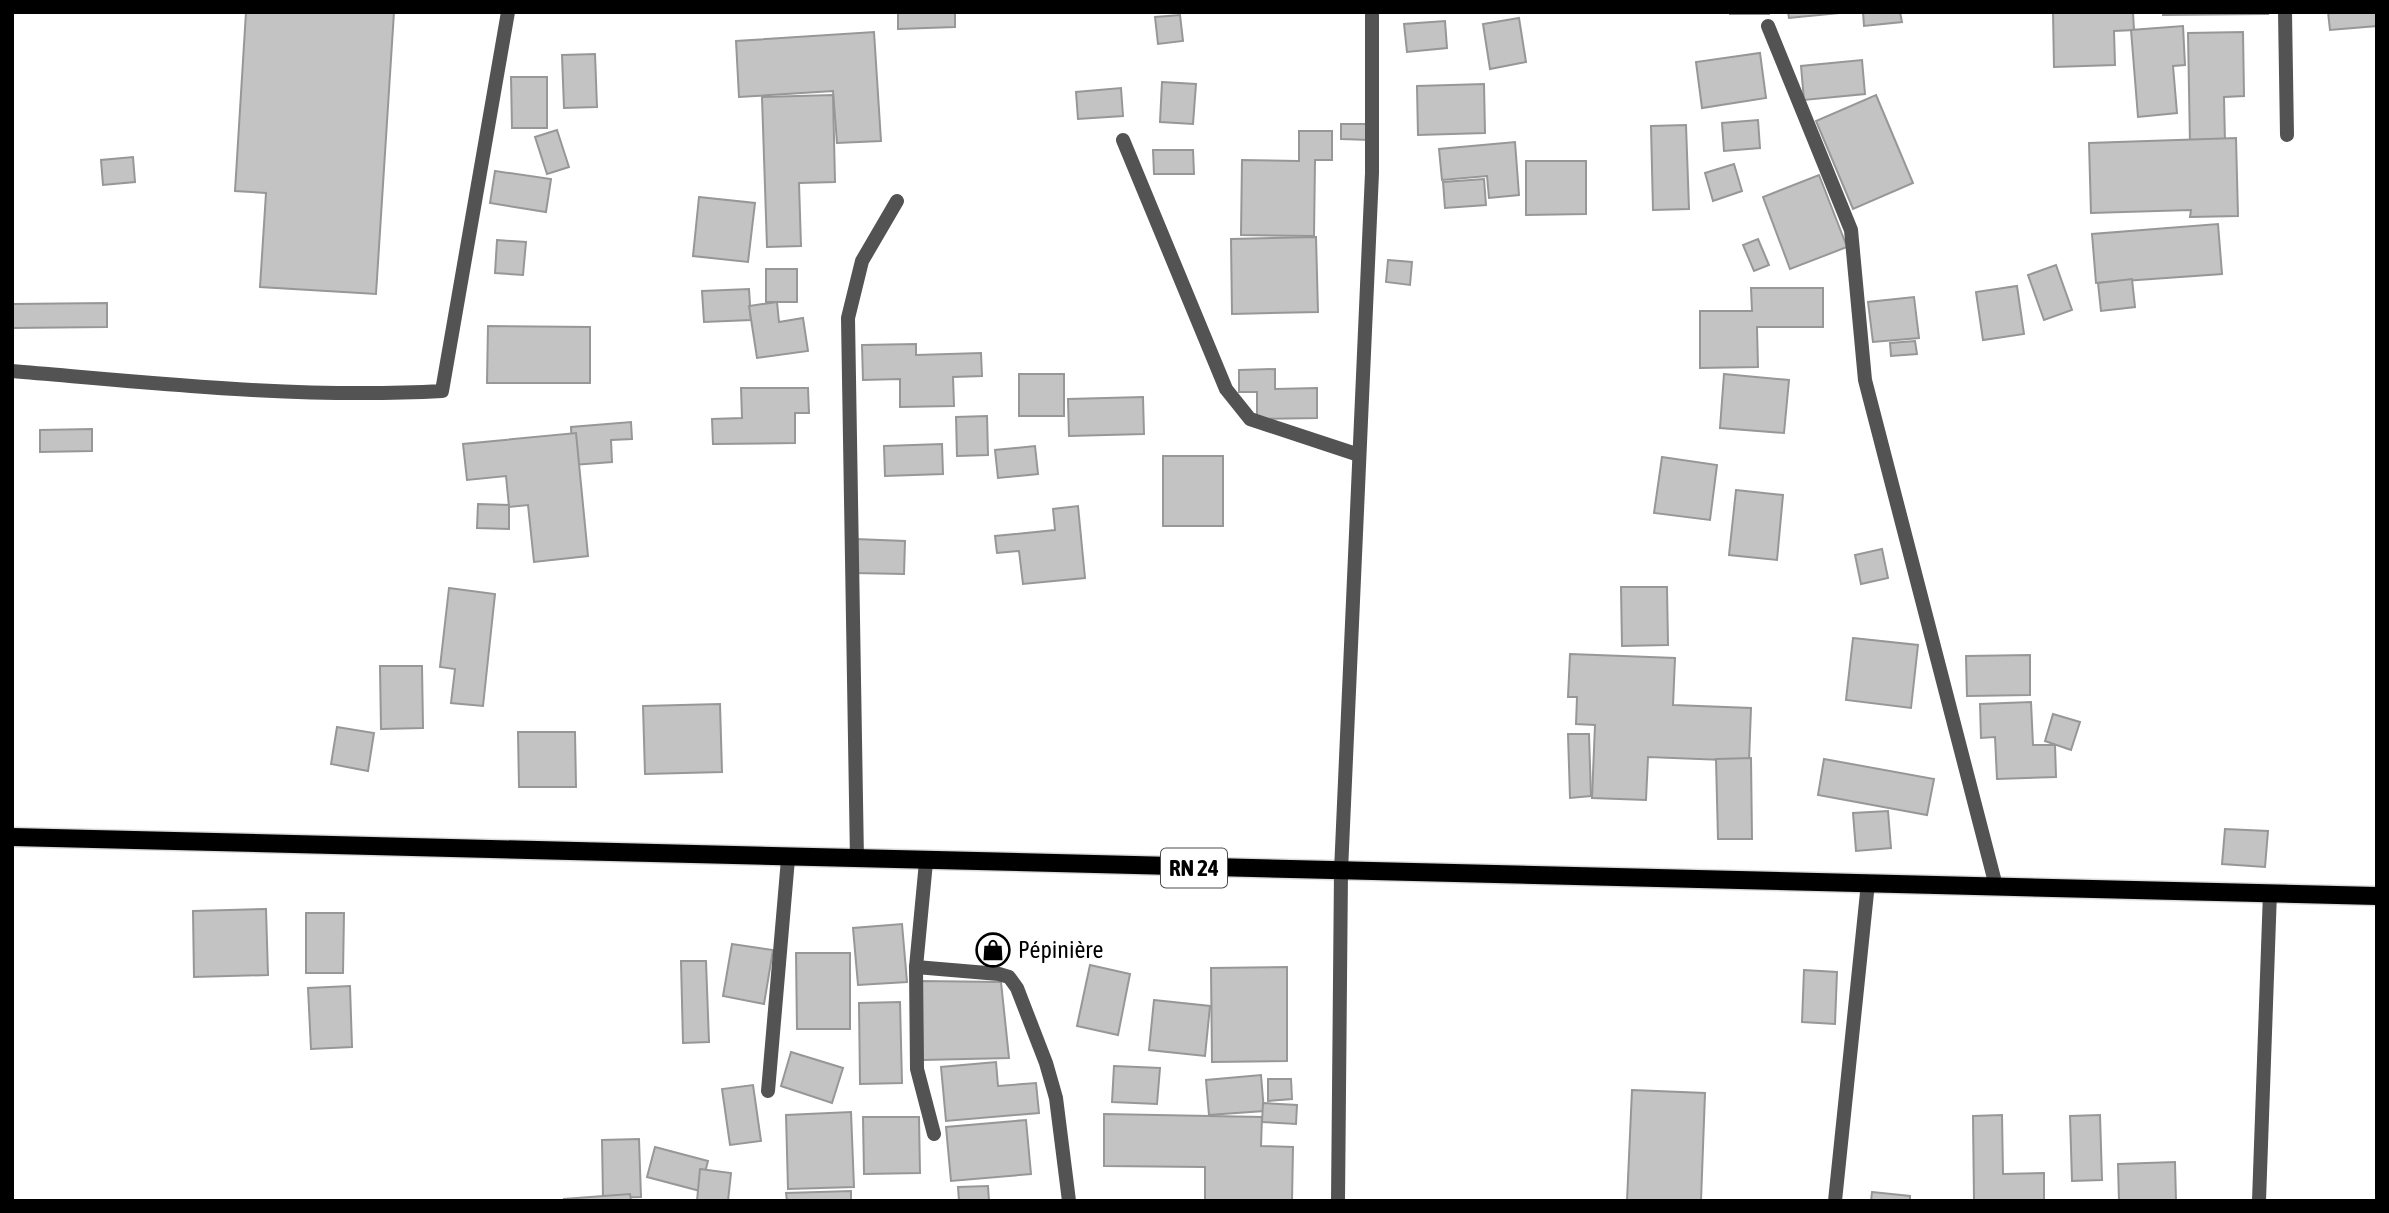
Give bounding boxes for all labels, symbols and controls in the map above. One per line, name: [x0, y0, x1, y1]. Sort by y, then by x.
road number: RN 24: [1161, 848, 1227, 888]
shop icon: Pépinière: [974, 931, 1012, 969]
place label: Pépinière: [1018, 936, 1103, 963]

